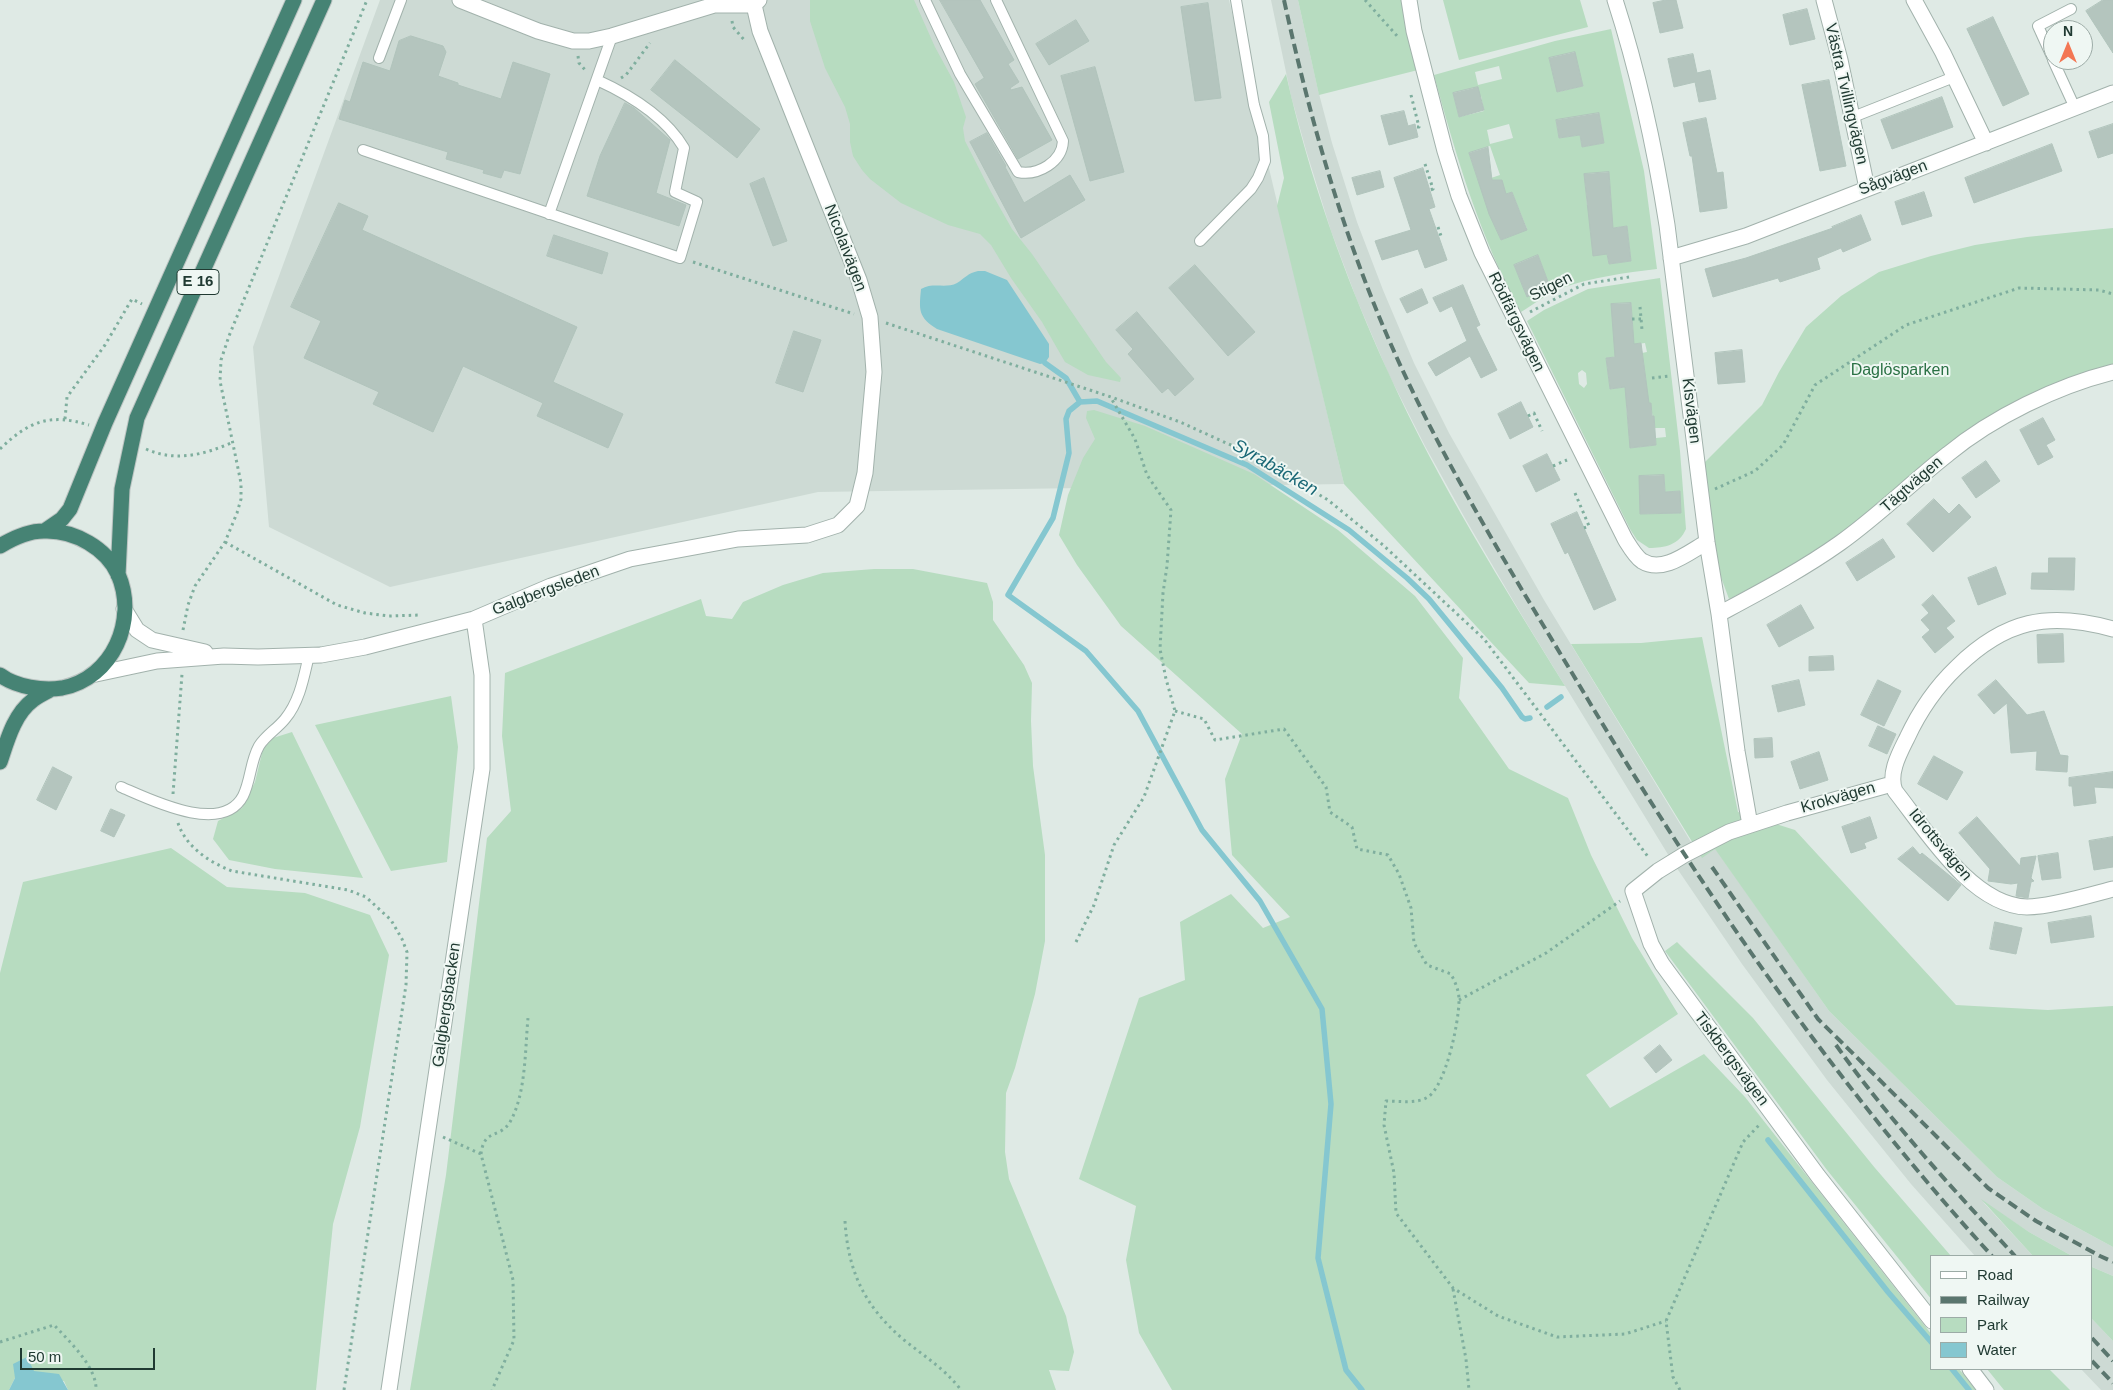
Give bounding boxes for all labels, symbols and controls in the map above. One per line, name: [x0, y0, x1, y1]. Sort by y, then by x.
north arrow: [2043, 20, 2093, 70]
street label: Västra Tvillingvägen: [1820, 22, 1872, 166]
text: N: [2063, 23, 2073, 39]
street label: Sågvägen: [1856, 156, 1930, 200]
street label: Nicolaivägen: [820, 202, 870, 294]
street label: Stigen: [1526, 268, 1576, 306]
street label: Rödfärgsvägen: [1484, 269, 1548, 375]
road number: E 16: [177, 270, 219, 294]
park label: Daglösparken: [1851, 361, 1949, 381]
street label: Kisvägen: [1677, 377, 1705, 445]
water label: Syrabäcken: [1228, 435, 1322, 501]
street label: Tägtvägen: [1877, 453, 1947, 517]
street label: Galgbergsleden: [490, 562, 602, 620]
street label: Krokvägen: [1799, 778, 1877, 818]
street label: Idrottsvägen: [1904, 805, 1976, 885]
street label: Galgbergsbacken: [429, 942, 465, 1068]
street label: Tiskbergsvägen: [1690, 1008, 1772, 1110]
legend: [1930, 1255, 2093, 1370]
text: Road: [1977, 1266, 2013, 1283]
text: Railway: [1977, 1291, 2030, 1308]
text: Park: [1977, 1316, 2008, 1333]
scale bar: [22, 1338, 158, 1370]
text: Water: [1977, 1341, 2016, 1358]
text: 50 m: [28, 1348, 61, 1365]

